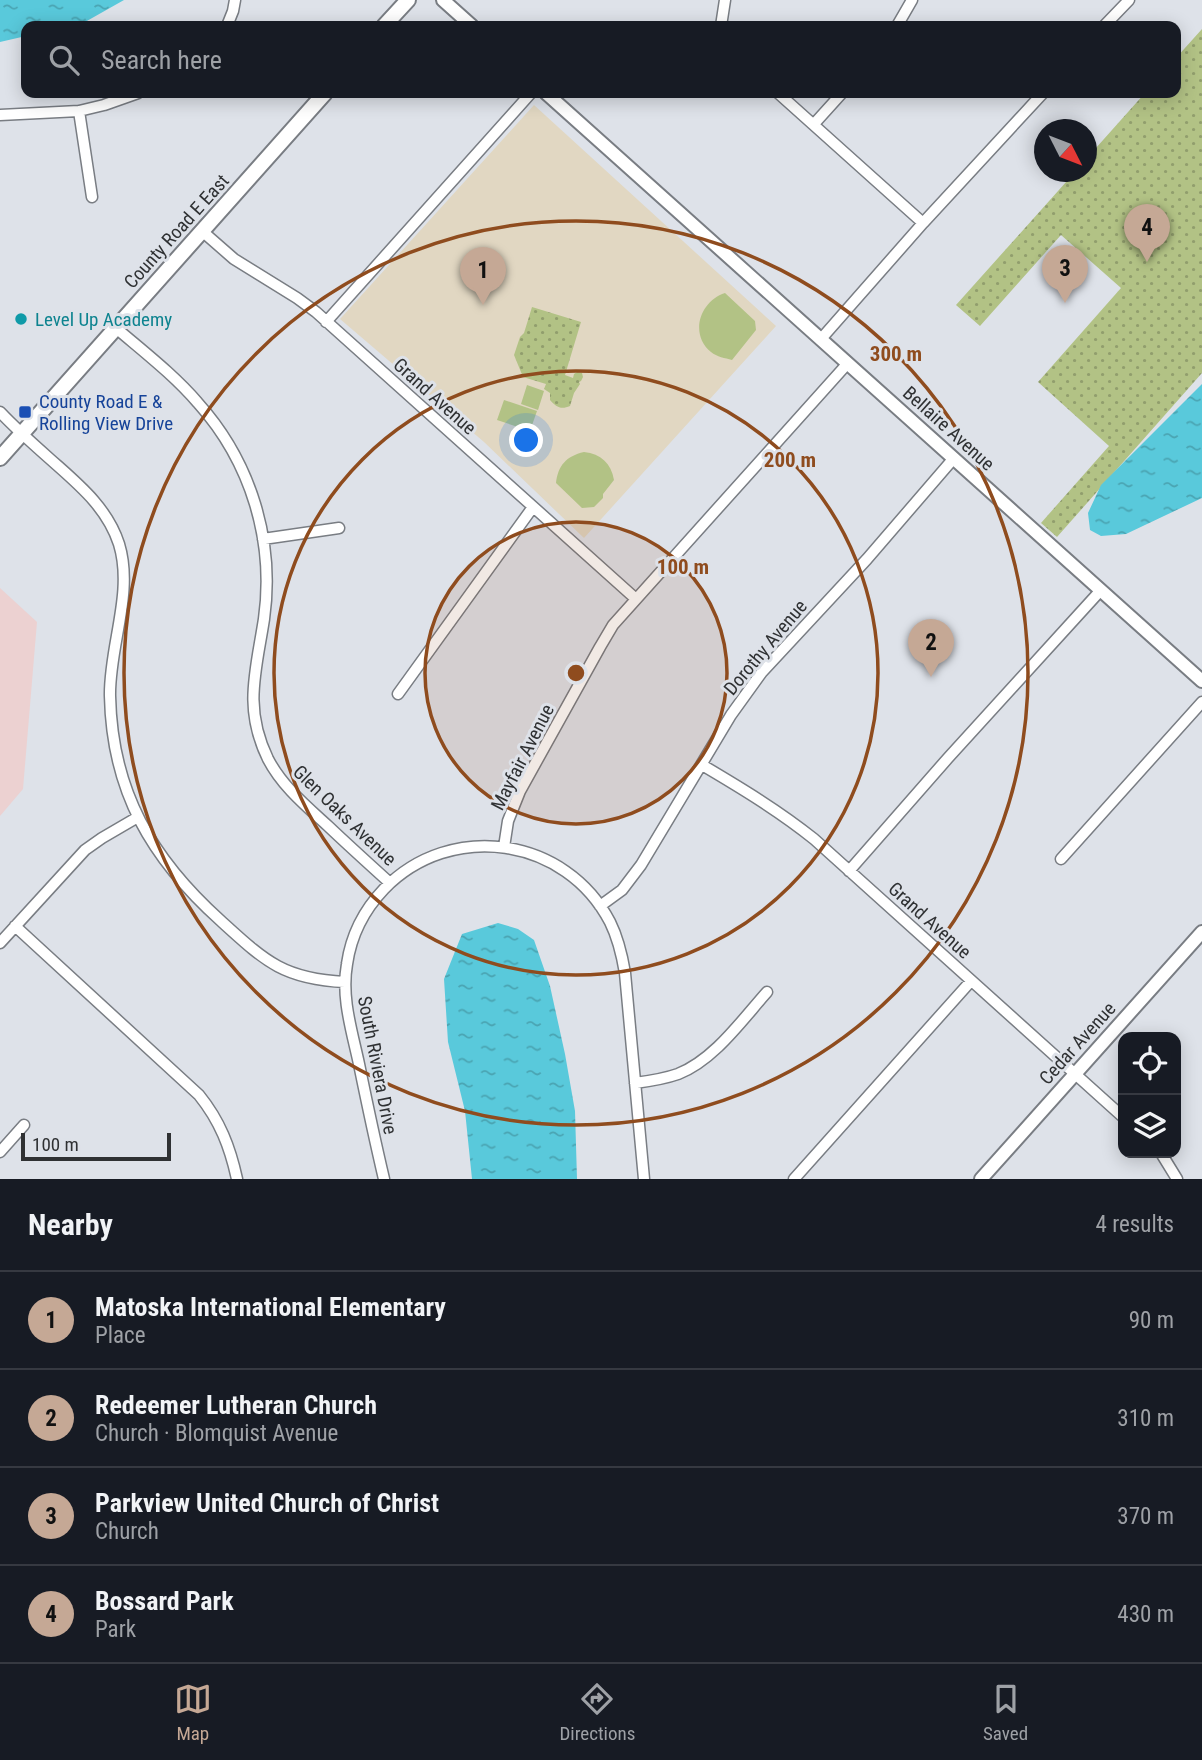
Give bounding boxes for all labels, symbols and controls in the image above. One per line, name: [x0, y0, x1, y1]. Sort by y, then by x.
search box: [21, 21, 1181, 98]
icon: search: [45, 41, 83, 79]
text: Search here: [101, 45, 222, 75]
north arrow: [1034, 119, 1097, 182]
street label: County Road E East: [119, 169, 234, 293]
pin: 4: [1124, 204, 1170, 262]
pin: 3: [1042, 245, 1088, 303]
pin: 1: [460, 247, 506, 305]
place label: Level Up Academy: [35, 308, 172, 331]
marker: Level Up Academy: [13, 311, 29, 327]
text: 300 m: [870, 342, 922, 366]
street label: Grand Avenue: [389, 353, 481, 440]
street label: Bellaire Avenue: [898, 381, 999, 475]
place label: County Road E & Rolling View Drive: [39, 390, 173, 435]
marker: County Road E & Rolling View Drive: [17, 404, 33, 420]
your location: [509, 423, 543, 457]
text: 200 m: [764, 448, 816, 472]
text: 100 m: [657, 555, 709, 579]
street label: Dorothy Avenue: [719, 595, 812, 700]
pin: 2: [908, 619, 954, 677]
centre of rings: [564, 661, 588, 685]
street label: Mayfair Avenue: [486, 700, 559, 814]
street label: Glen Oaks Avenue: [288, 760, 401, 871]
street label: Grand Avenue: [884, 877, 976, 964]
street label: South Riviera Drive: [353, 994, 402, 1136]
street label: Cedar Avenue: [1034, 997, 1120, 1089]
map controls: [1118, 1032, 1181, 1158]
button: locate: [1118, 1032, 1181, 1095]
button: layers: [1118, 1095, 1181, 1158]
scale bar: [21, 1130, 172, 1162]
text: 100 m: [32, 1133, 79, 1156]
text: Nearby: [28, 1207, 113, 1242]
text: 4 results: [1096, 1211, 1174, 1238]
text: Matoska International Elementary: [95, 1292, 446, 1322]
text: 1: [45, 1307, 57, 1334]
text: 90 m: [1129, 1307, 1174, 1334]
text: Place: [95, 1322, 145, 1349]
text: Redeemer Lutheran Church: [95, 1390, 377, 1420]
text: 2: [45, 1405, 57, 1432]
text: 310 m: [1117, 1405, 1174, 1432]
text: Church · Blomquist Avenue: [95, 1420, 338, 1447]
text: Parkview United Church of Christ: [95, 1488, 439, 1518]
text: 3: [45, 1503, 57, 1530]
text: 370 m: [1117, 1503, 1174, 1530]
text: Church: [95, 1518, 159, 1545]
text: Bossard Park: [95, 1586, 234, 1616]
text: 4: [45, 1601, 57, 1628]
text: 430 m: [1117, 1601, 1174, 1628]
text: Park: [95, 1616, 136, 1643]
tab: Map: [174, 1680, 212, 1745]
tab: Directions: [559, 1680, 635, 1745]
tab: Saved: [983, 1680, 1028, 1745]

